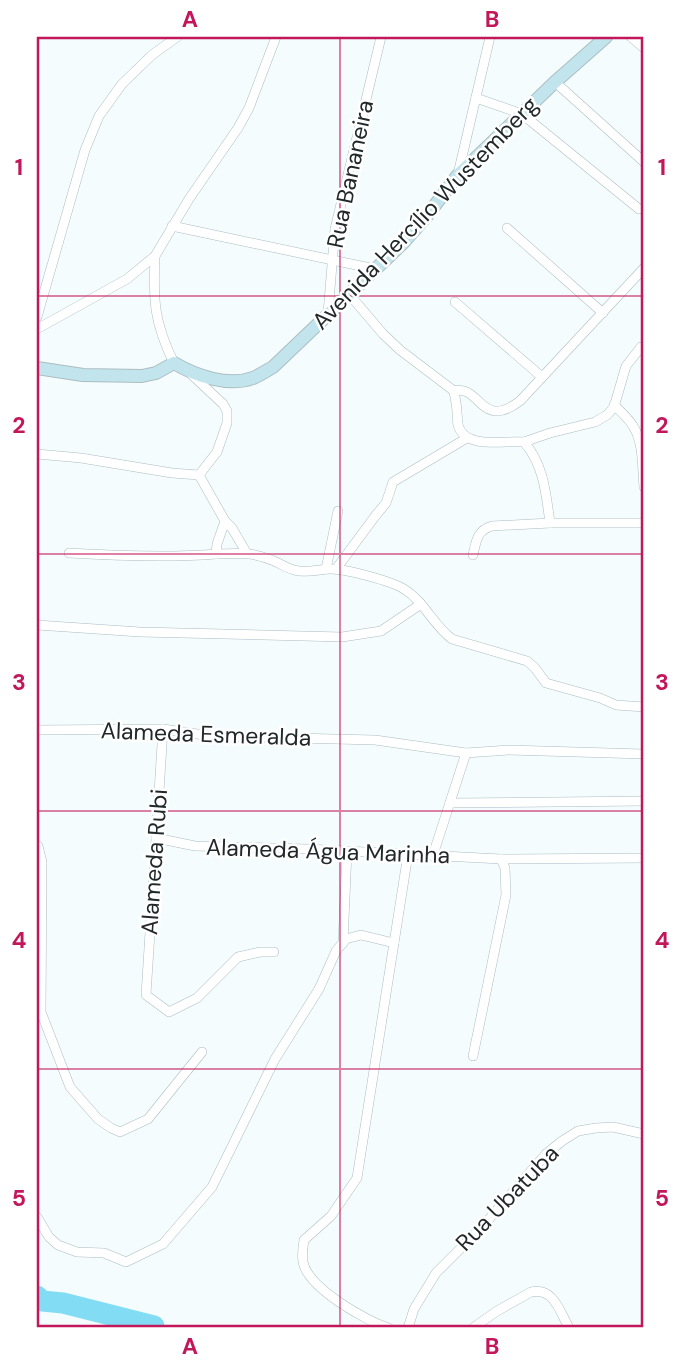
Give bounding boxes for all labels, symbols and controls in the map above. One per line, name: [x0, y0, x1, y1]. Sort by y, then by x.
text: A: [182, 4, 198, 34]
text: B: [485, 4, 499, 34]
street label: Avenida Hercílio Wustemberg: [306, 90, 545, 336]
street label: Rua Bananeira: [320, 97, 380, 251]
text: 1: [15, 152, 23, 182]
text: 1: [658, 152, 666, 182]
text: 2: [12, 410, 26, 440]
text: 2: [655, 410, 669, 440]
text: 3: [12, 667, 26, 697]
text: 3: [655, 667, 669, 697]
street label: Alameda Esmeralda: [100, 715, 312, 753]
street label: Alameda Rubi: [134, 788, 174, 936]
street label: Alameda Água Marinha: [205, 832, 451, 870]
text: 4: [12, 925, 27, 955]
text: 4: [655, 925, 670, 955]
street label: Rua Ubatuba: [449, 1139, 565, 1257]
text: 5: [12, 1183, 26, 1213]
text: 5: [655, 1183, 669, 1213]
text: A: [182, 1331, 198, 1361]
text: B: [485, 1331, 499, 1361]

